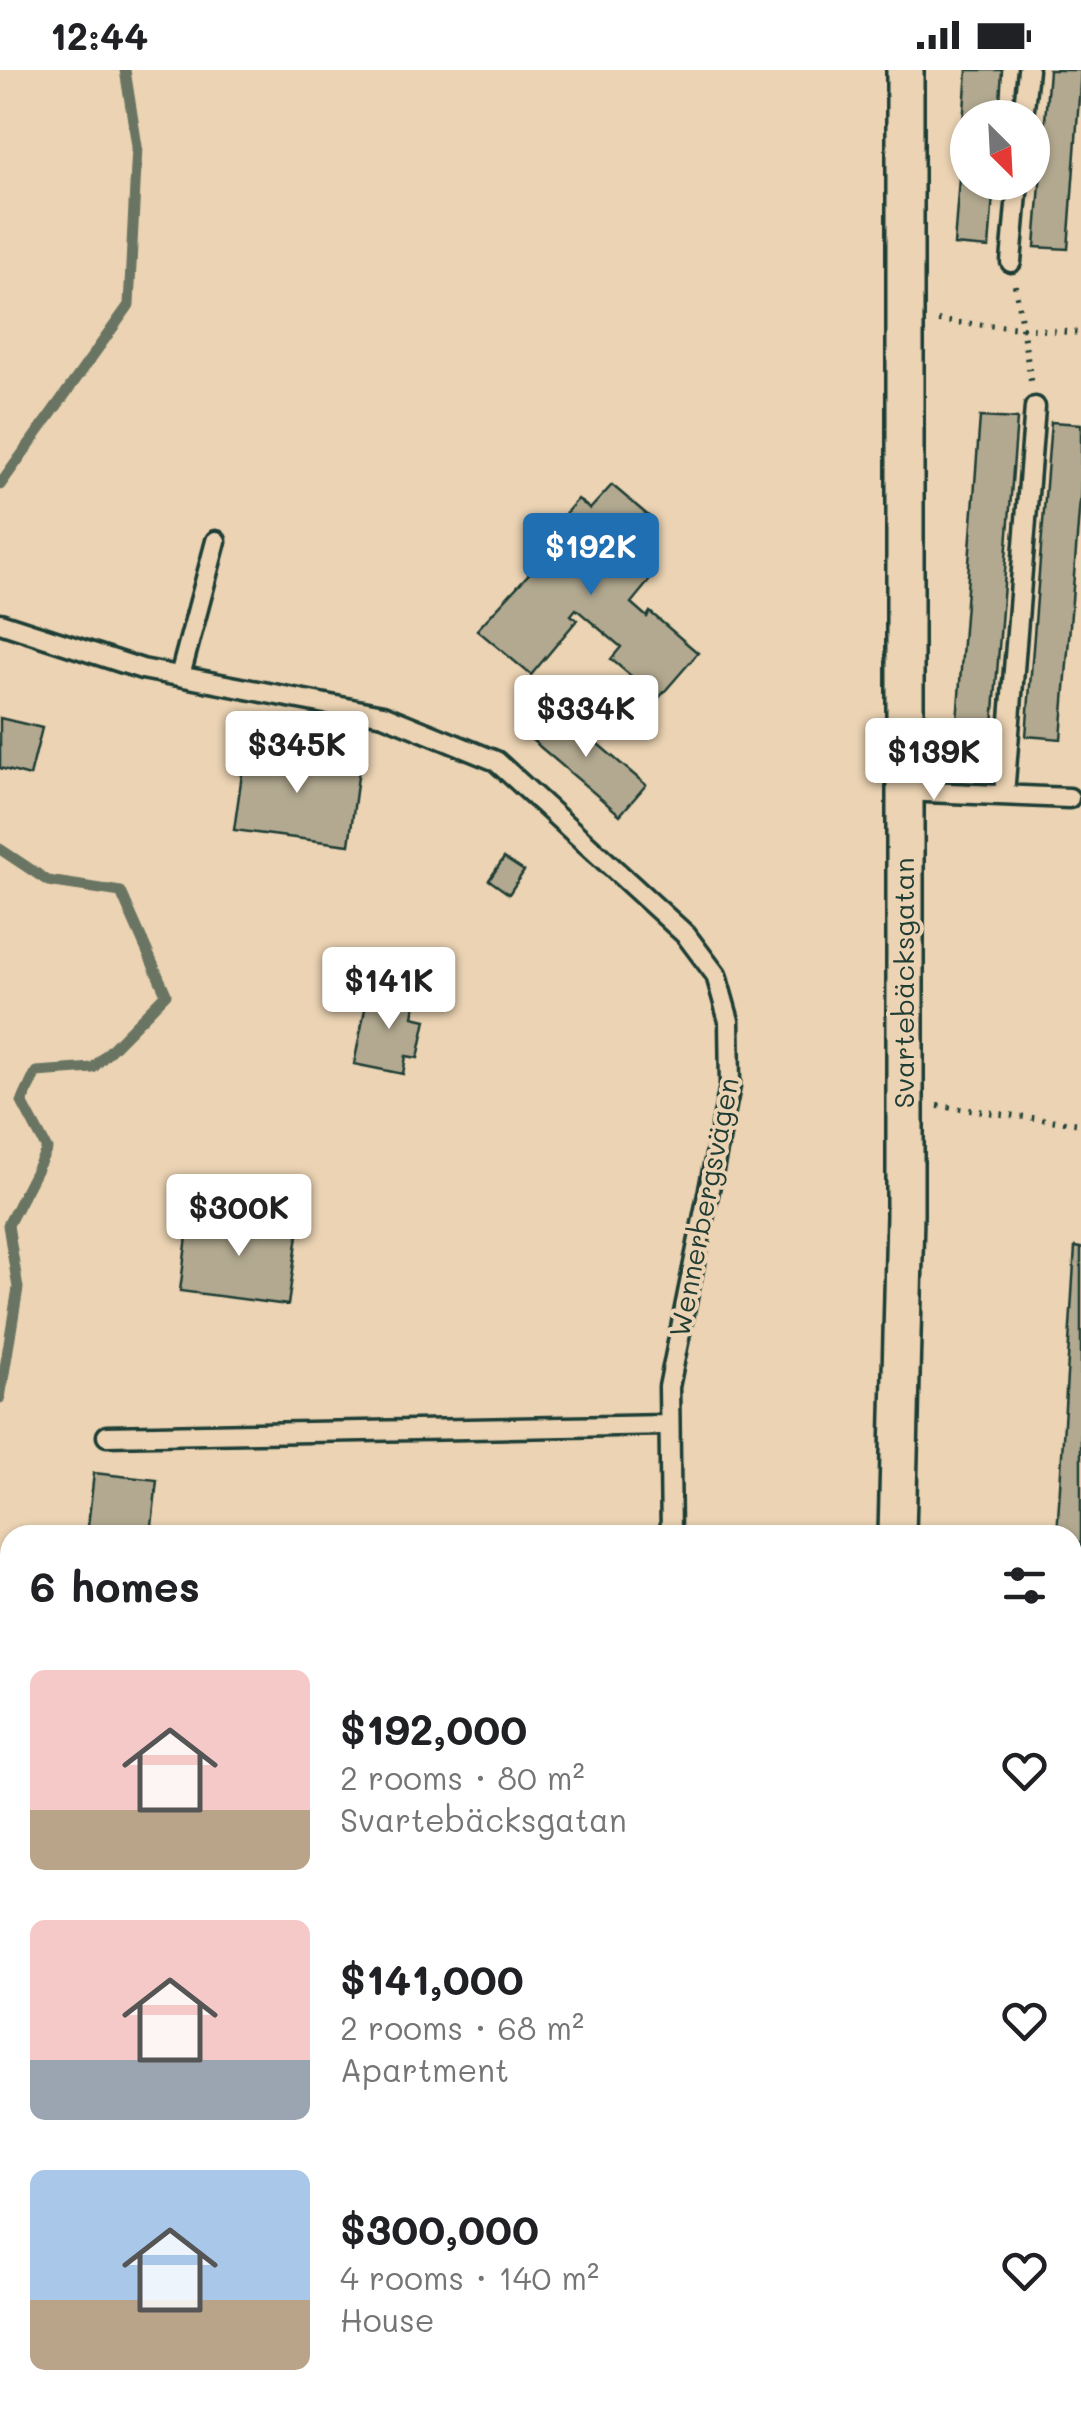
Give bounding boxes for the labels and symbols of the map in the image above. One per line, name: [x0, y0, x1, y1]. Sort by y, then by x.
north arrow: [950, 100, 1050, 200]
pin: $192K: [521, 513, 661, 598]
pin: $334K: [516, 675, 656, 760]
pin: $345K: [227, 711, 367, 796]
pin: $139K: [864, 718, 1004, 803]
street label: Svartebäcksgatan: [885, 858, 921, 1108]
pin: $141K: [319, 947, 459, 1032]
street label: Wennerbergsvägen: [660, 1074, 746, 1340]
pin: $300K: [169, 1174, 309, 1259]

